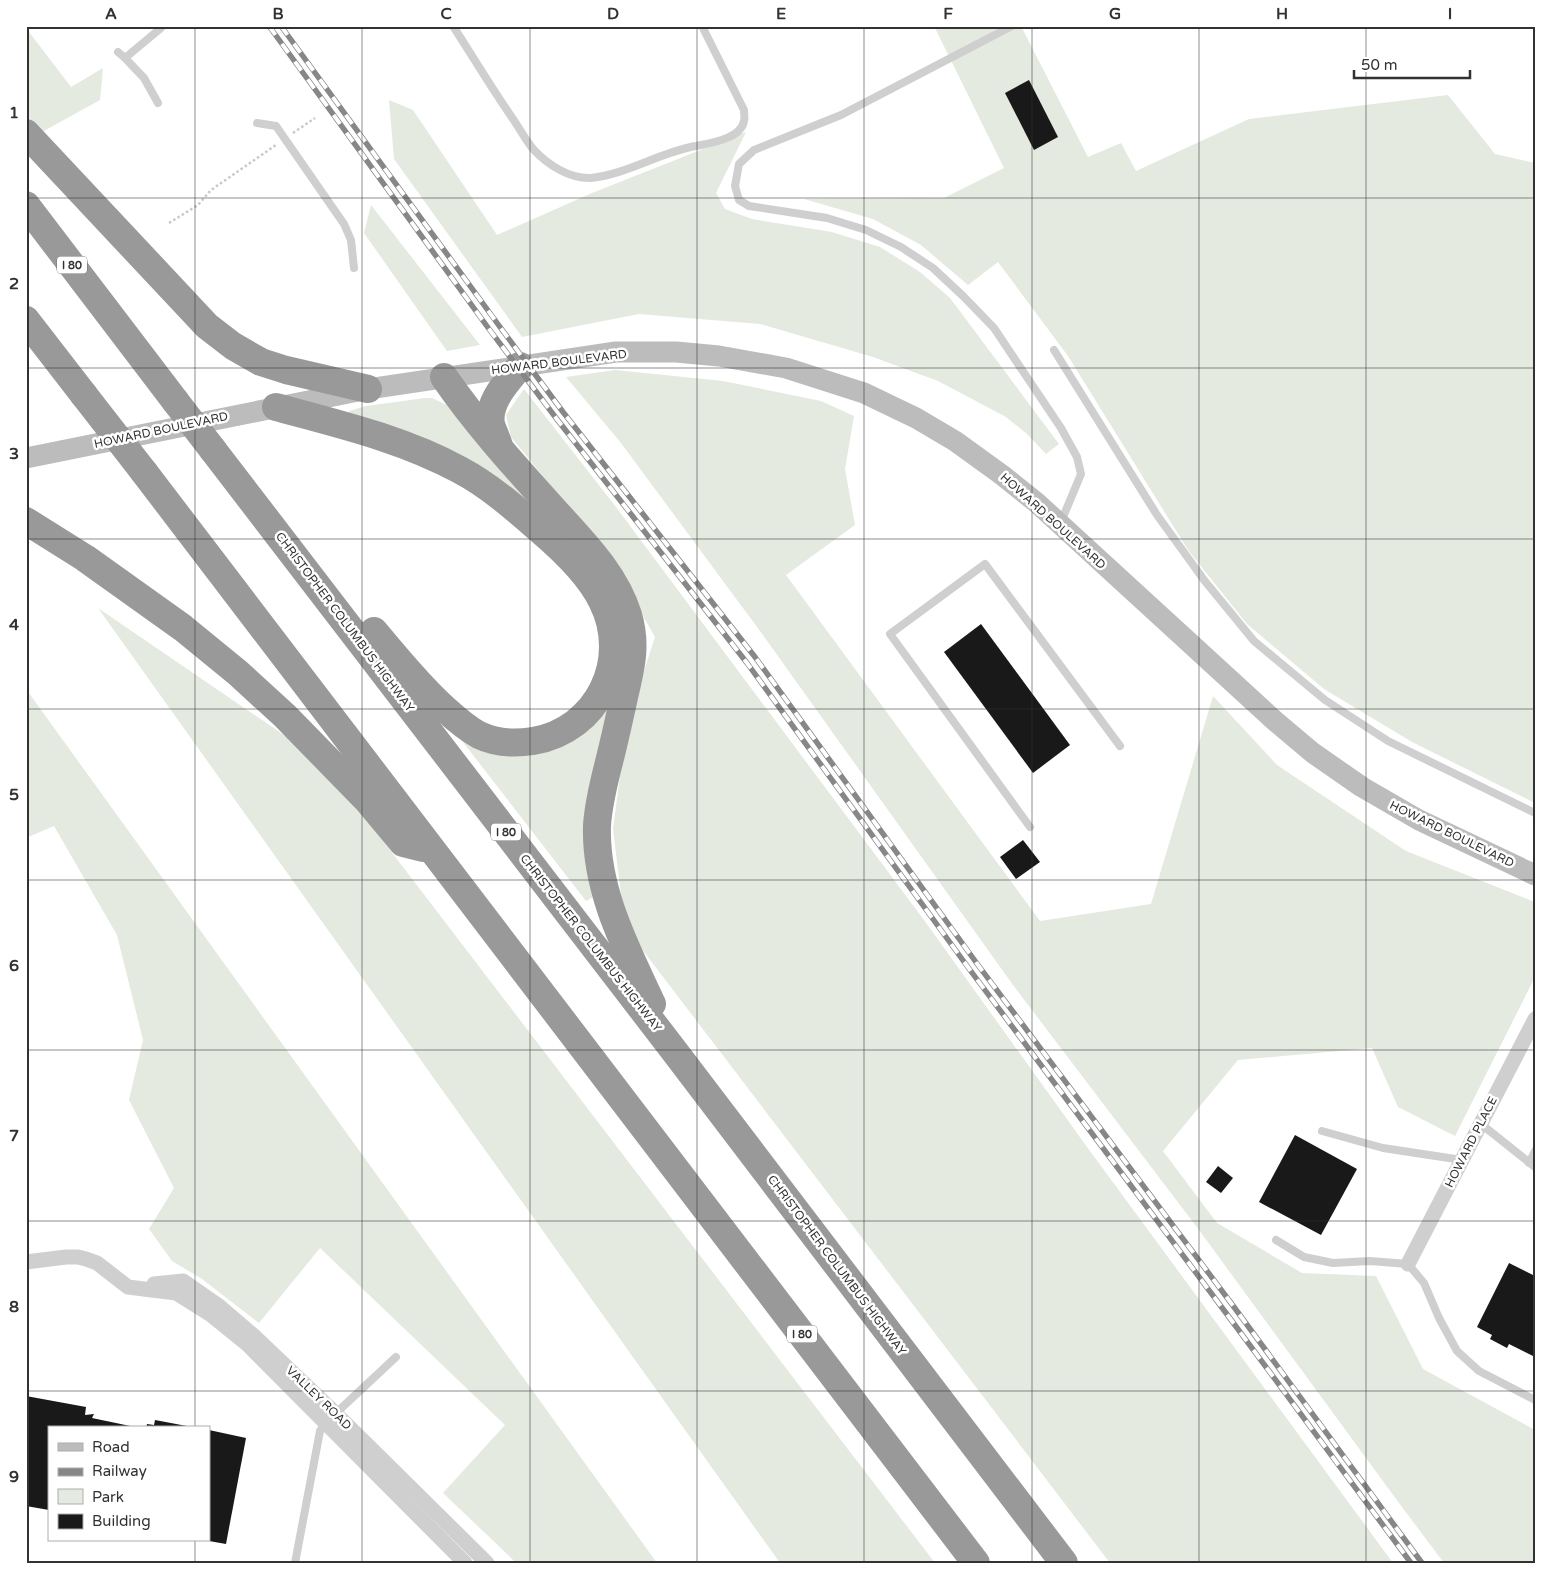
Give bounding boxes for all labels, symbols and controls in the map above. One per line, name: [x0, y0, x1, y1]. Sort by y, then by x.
text: A: [105, 4, 117, 24]
text: B: [272, 4, 284, 24]
text: C: [440, 4, 452, 24]
text: D: [607, 4, 619, 24]
text: E: [776, 4, 786, 24]
text: F: [943, 4, 953, 24]
text: G: [1109, 4, 1121, 24]
text: H: [1276, 4, 1288, 24]
text: I: [1448, 4, 1452, 24]
scale bar: [1354, 48, 1470, 80]
text: 50 m: [1361, 56, 1398, 74]
text: 1: [9, 103, 19, 123]
road number: I 80: [57, 256, 87, 274]
text: 2: [9, 274, 19, 294]
street label: HOWARD BOULEVARD: [490, 347, 628, 377]
street label: HOWARD BOULEVARD: [93, 409, 229, 451]
text: 3: [9, 444, 19, 464]
street label: HOWARD BOULEVARD: [998, 470, 1108, 572]
street label: CHRISTOPHER COLUMBUS HIGHWAY: [273, 529, 417, 715]
text: 4: [9, 615, 19, 635]
text: 5: [9, 785, 19, 805]
street label: HOWARD BOULEVARD: [1388, 798, 1516, 870]
road number: I 80: [491, 824, 521, 840]
street label: CHRISTOPHER COLUMBUS HIGHWAY: [517, 851, 665, 1035]
text: 6: [9, 956, 19, 976]
street label: HOWARD PLACE: [1442, 1094, 1500, 1190]
text: 7: [9, 1126, 19, 1146]
street label: CHRISTOPHER COLUMBUS HIGHWAY: [765, 1172, 909, 1358]
text: 8: [9, 1297, 19, 1317]
road number: I 80: [787, 1326, 817, 1342]
street label: VALLEY ROAD: [284, 1363, 354, 1433]
legend: [48, 1426, 210, 1542]
text: Road: [92, 1438, 130, 1456]
text: Railway: [92, 1462, 147, 1480]
text: 9: [9, 1467, 19, 1487]
text: Park: [92, 1488, 124, 1506]
text: Building: [92, 1512, 151, 1530]

